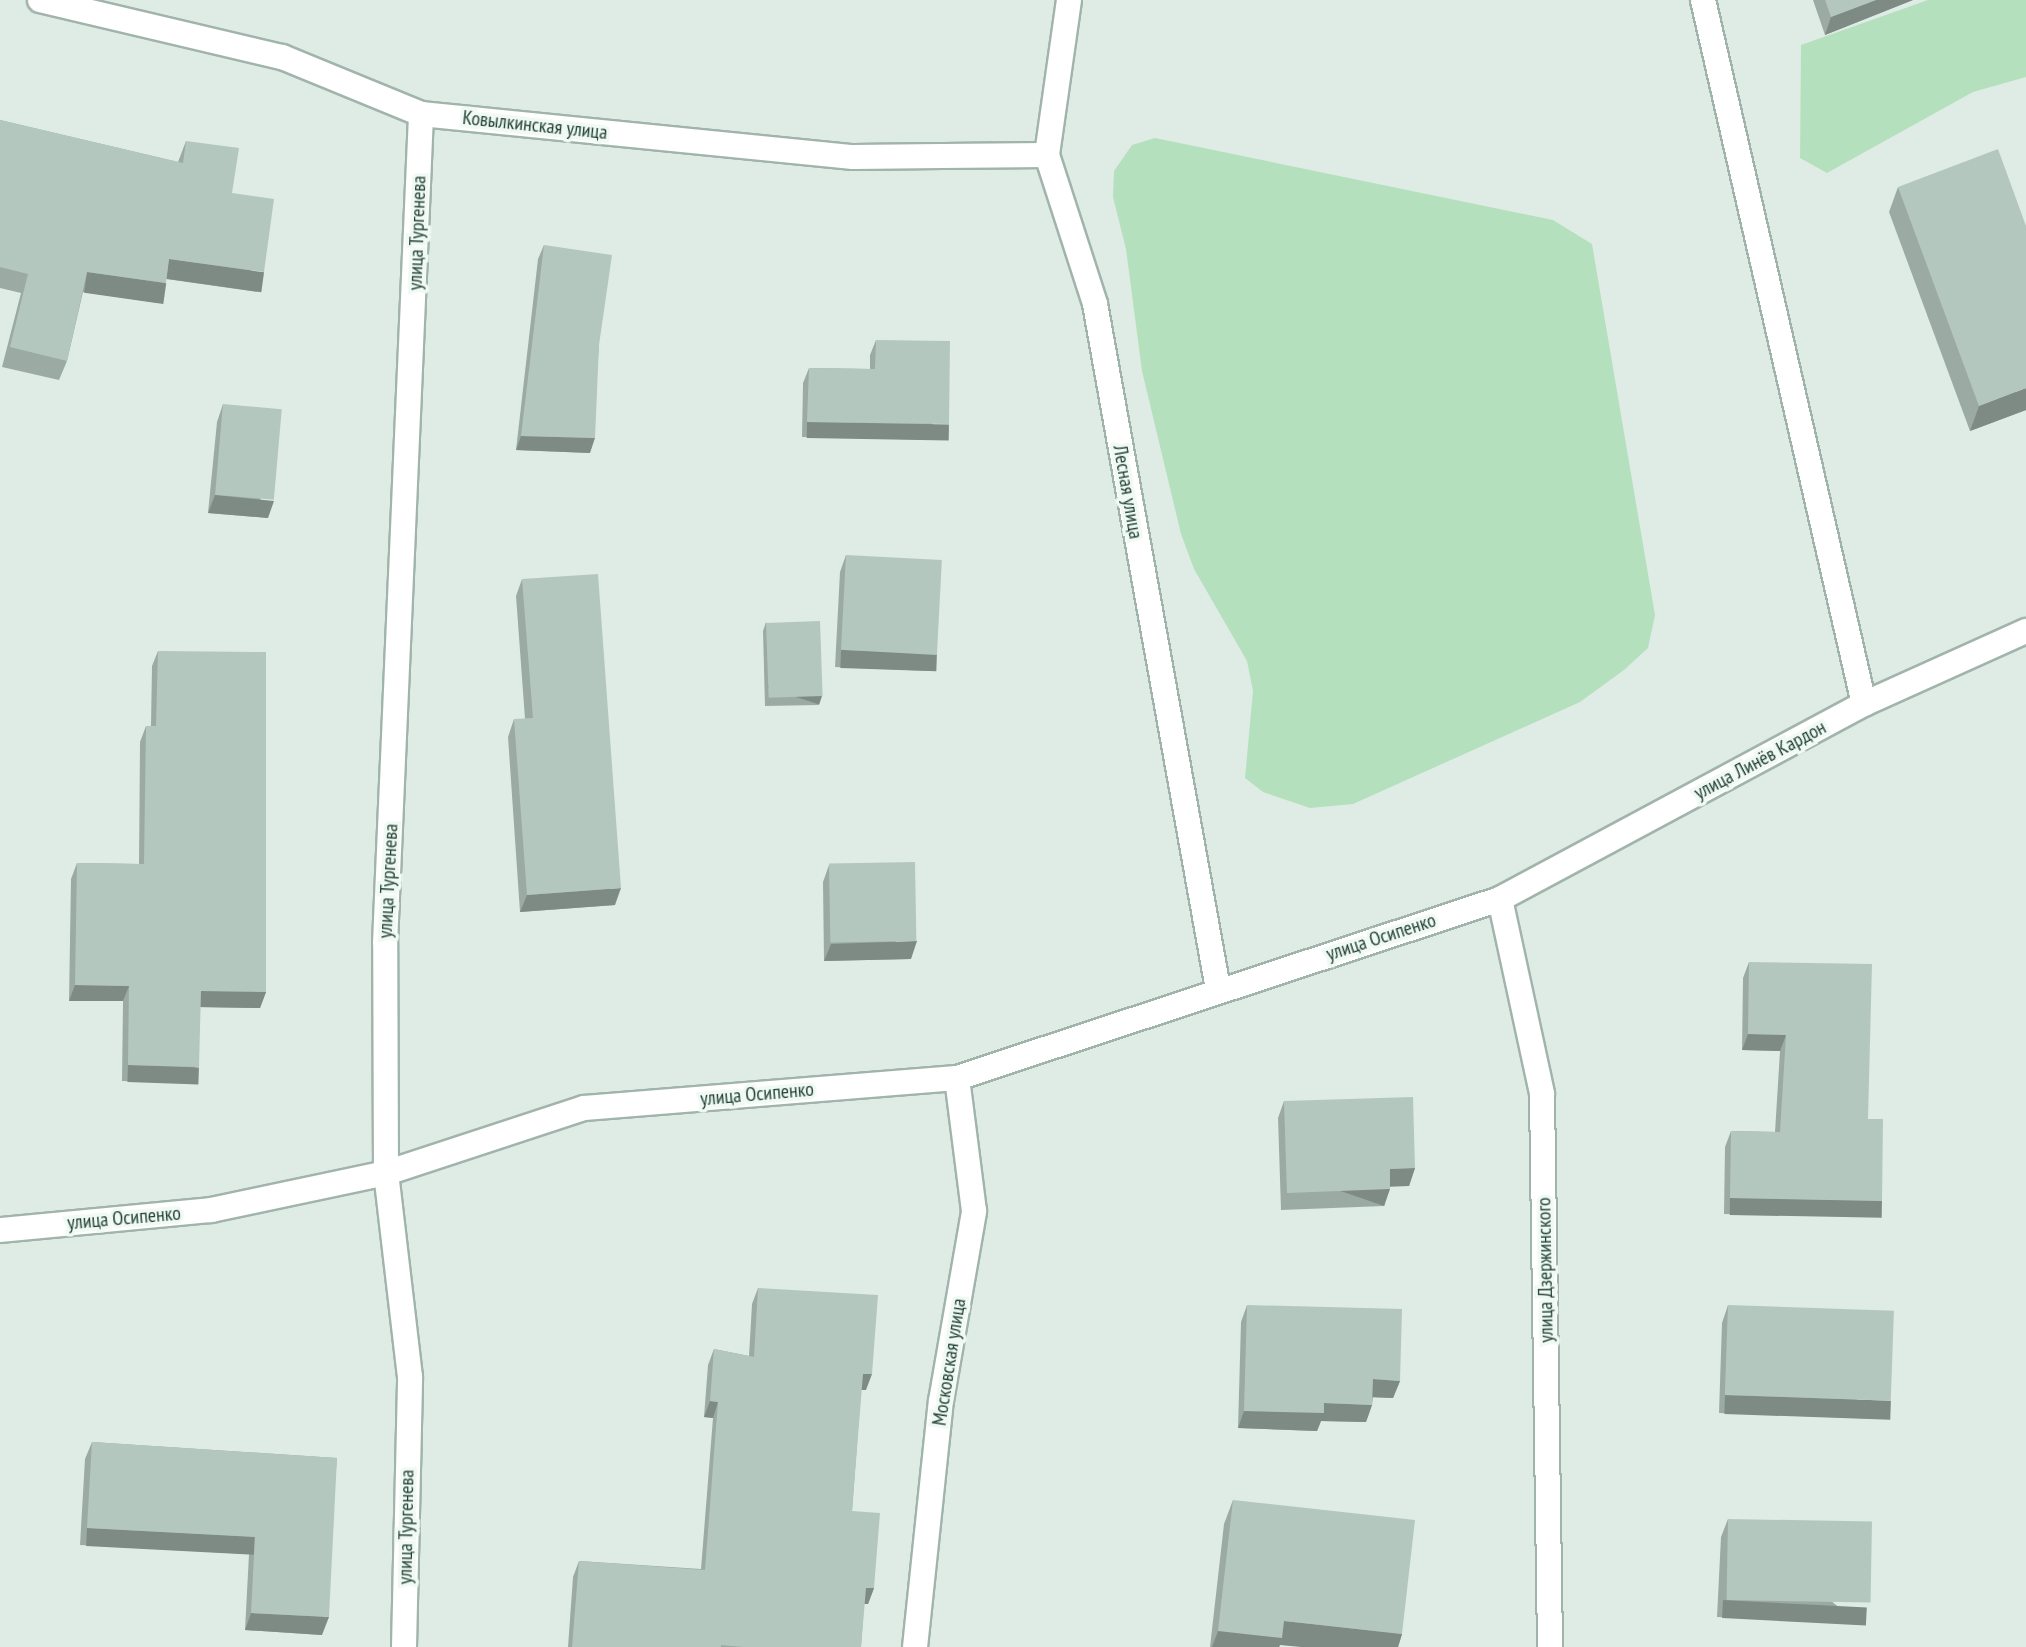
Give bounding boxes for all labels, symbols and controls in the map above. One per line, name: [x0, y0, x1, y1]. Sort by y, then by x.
street label: Ковылкинская улица: [461, 105, 609, 145]
street label: улица Тургенева: [403, 175, 431, 291]
street label: Лесная улица: [1108, 443, 1148, 541]
street label: улица Линёв Кардон: [1690, 715, 1830, 805]
street label: улица Тургенева: [373, 823, 403, 939]
street label: улица Осипенко: [1323, 908, 1439, 966]
street label: улица Осипенко: [699, 1077, 815, 1111]
street label: улица Дзержинского: [1532, 1197, 1558, 1343]
street label: улица Осипенко: [66, 1201, 182, 1235]
street label: Московская улица: [927, 1297, 971, 1427]
street label: улица Тургенева: [393, 1469, 419, 1585]

